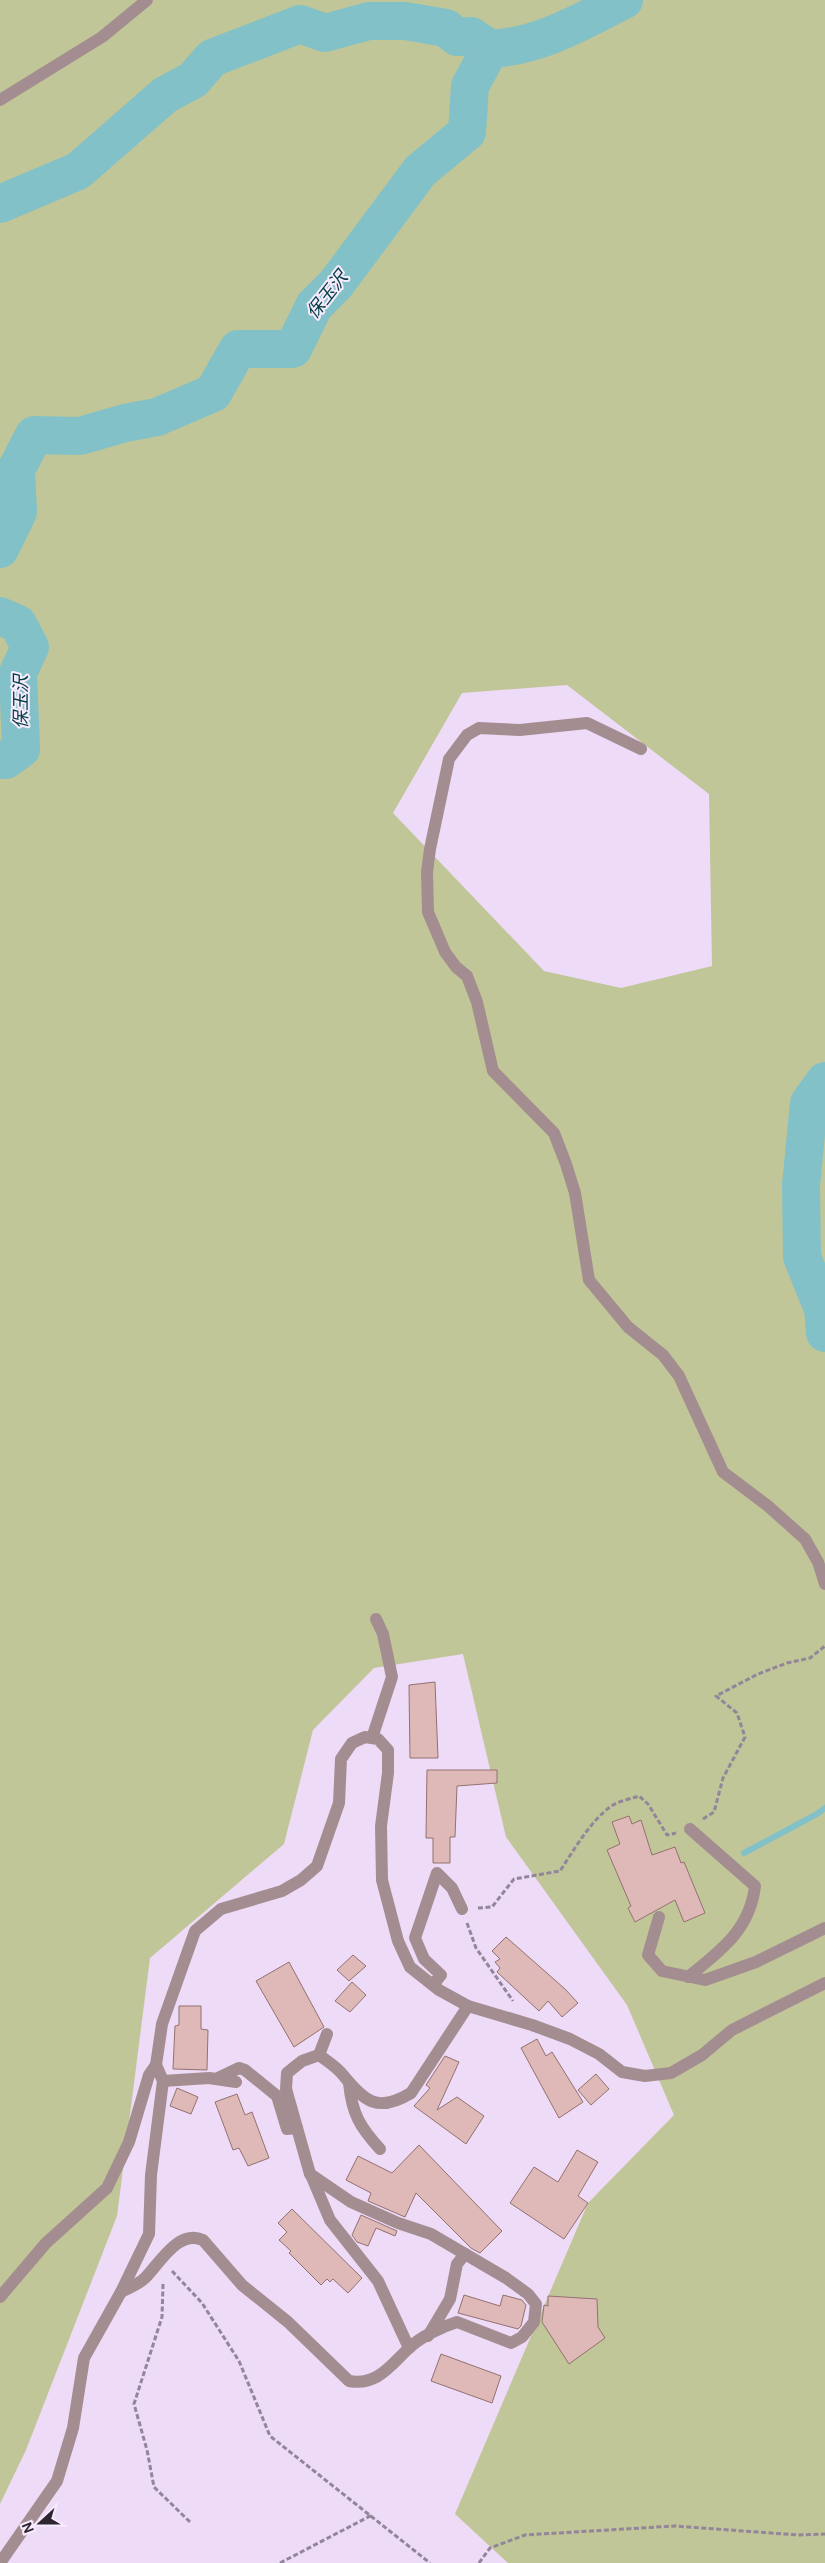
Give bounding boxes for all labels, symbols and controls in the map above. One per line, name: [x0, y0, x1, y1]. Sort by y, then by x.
water label: 保玉沢: [301, 265, 354, 324]
water label: 保玉沢: [9, 673, 33, 729]
north arrow: [15, 2498, 65, 2548]
text: N: [18, 2520, 38, 2536]

